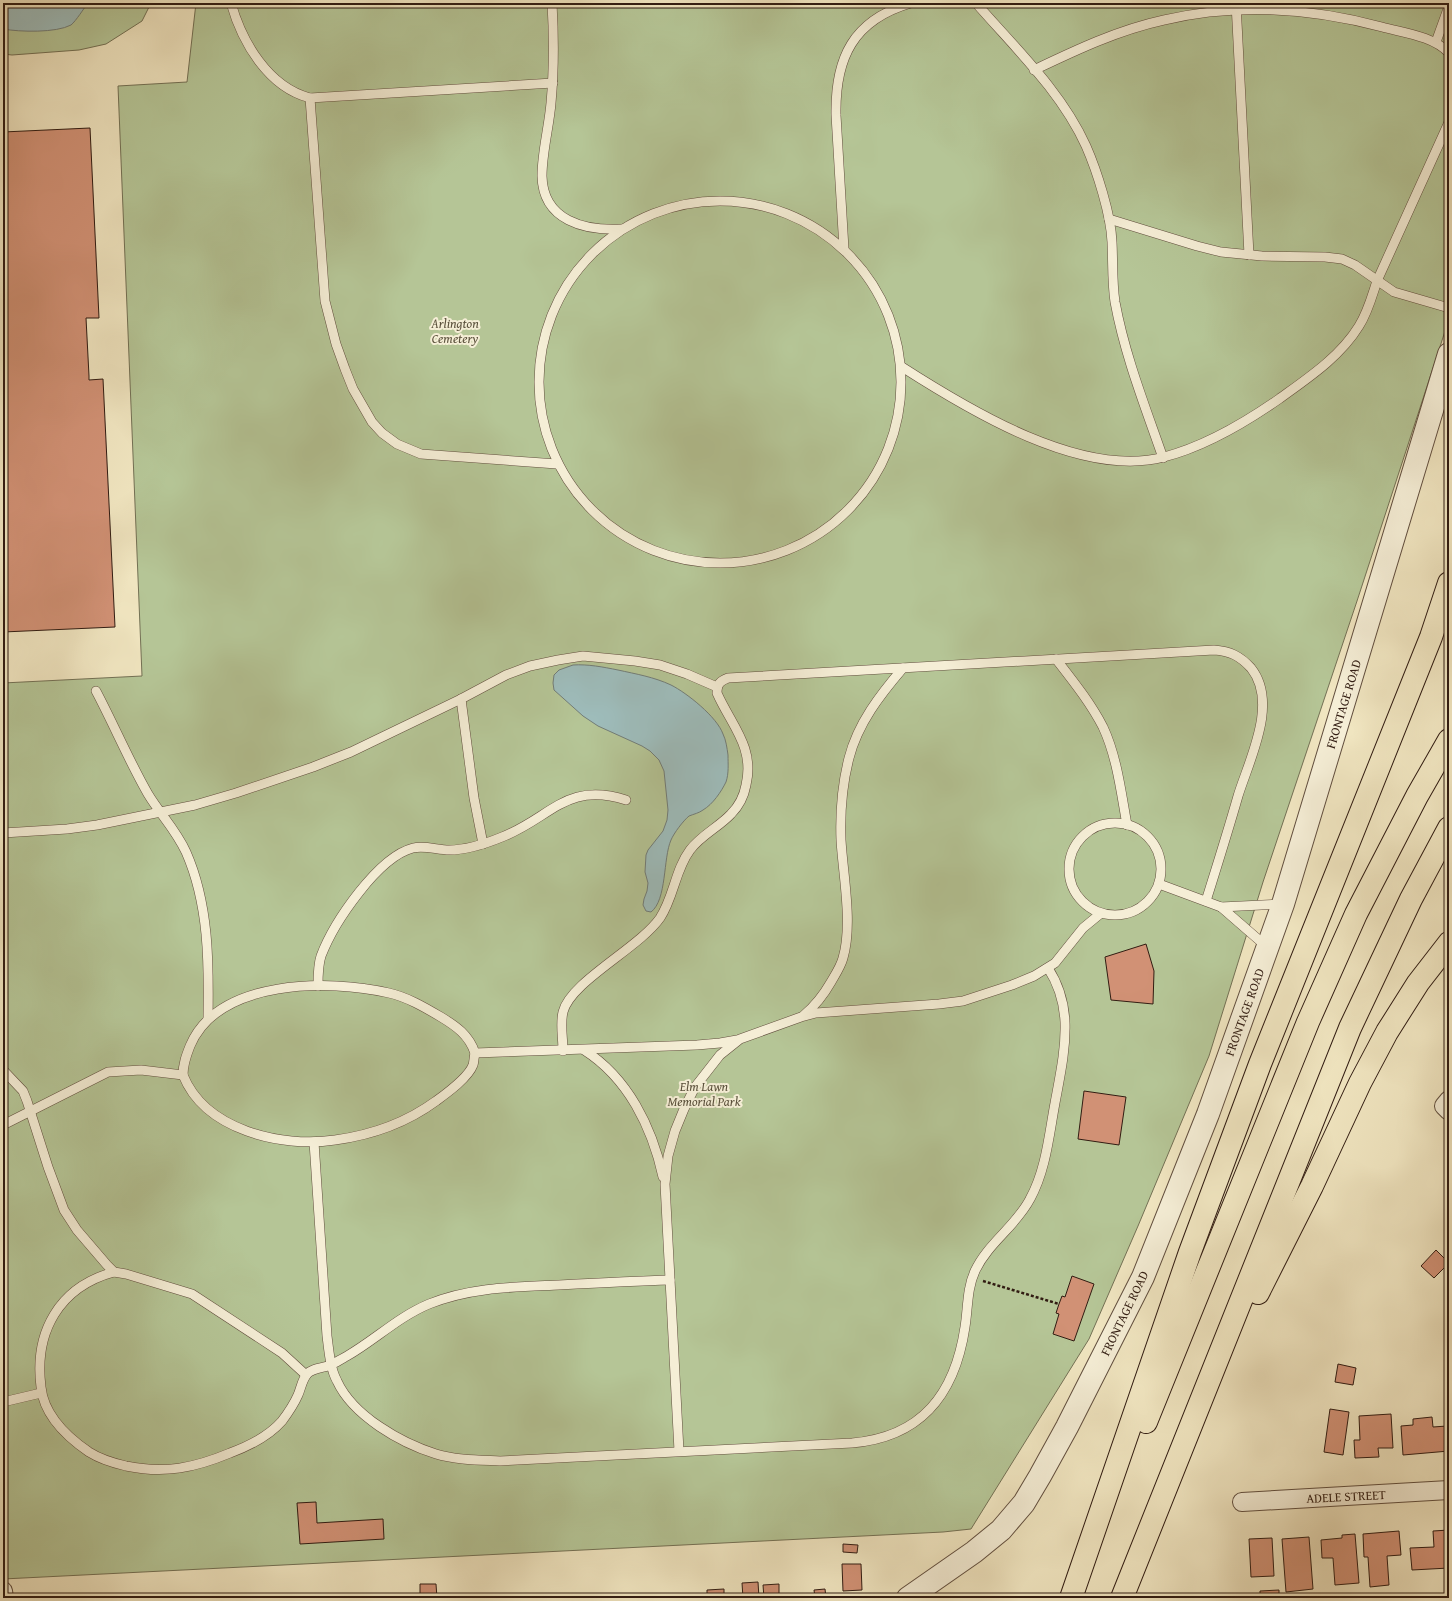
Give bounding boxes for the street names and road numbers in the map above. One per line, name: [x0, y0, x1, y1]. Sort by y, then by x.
street label: FRONTAGE ROAD: [1321, 657, 1366, 751]
street label: FRONTAGE ROAD: [1220, 965, 1269, 1059]
street label: FRONTAGE ROAD: [1096, 1267, 1153, 1359]
street label: ADELE STREET: [1306, 1485, 1387, 1508]

